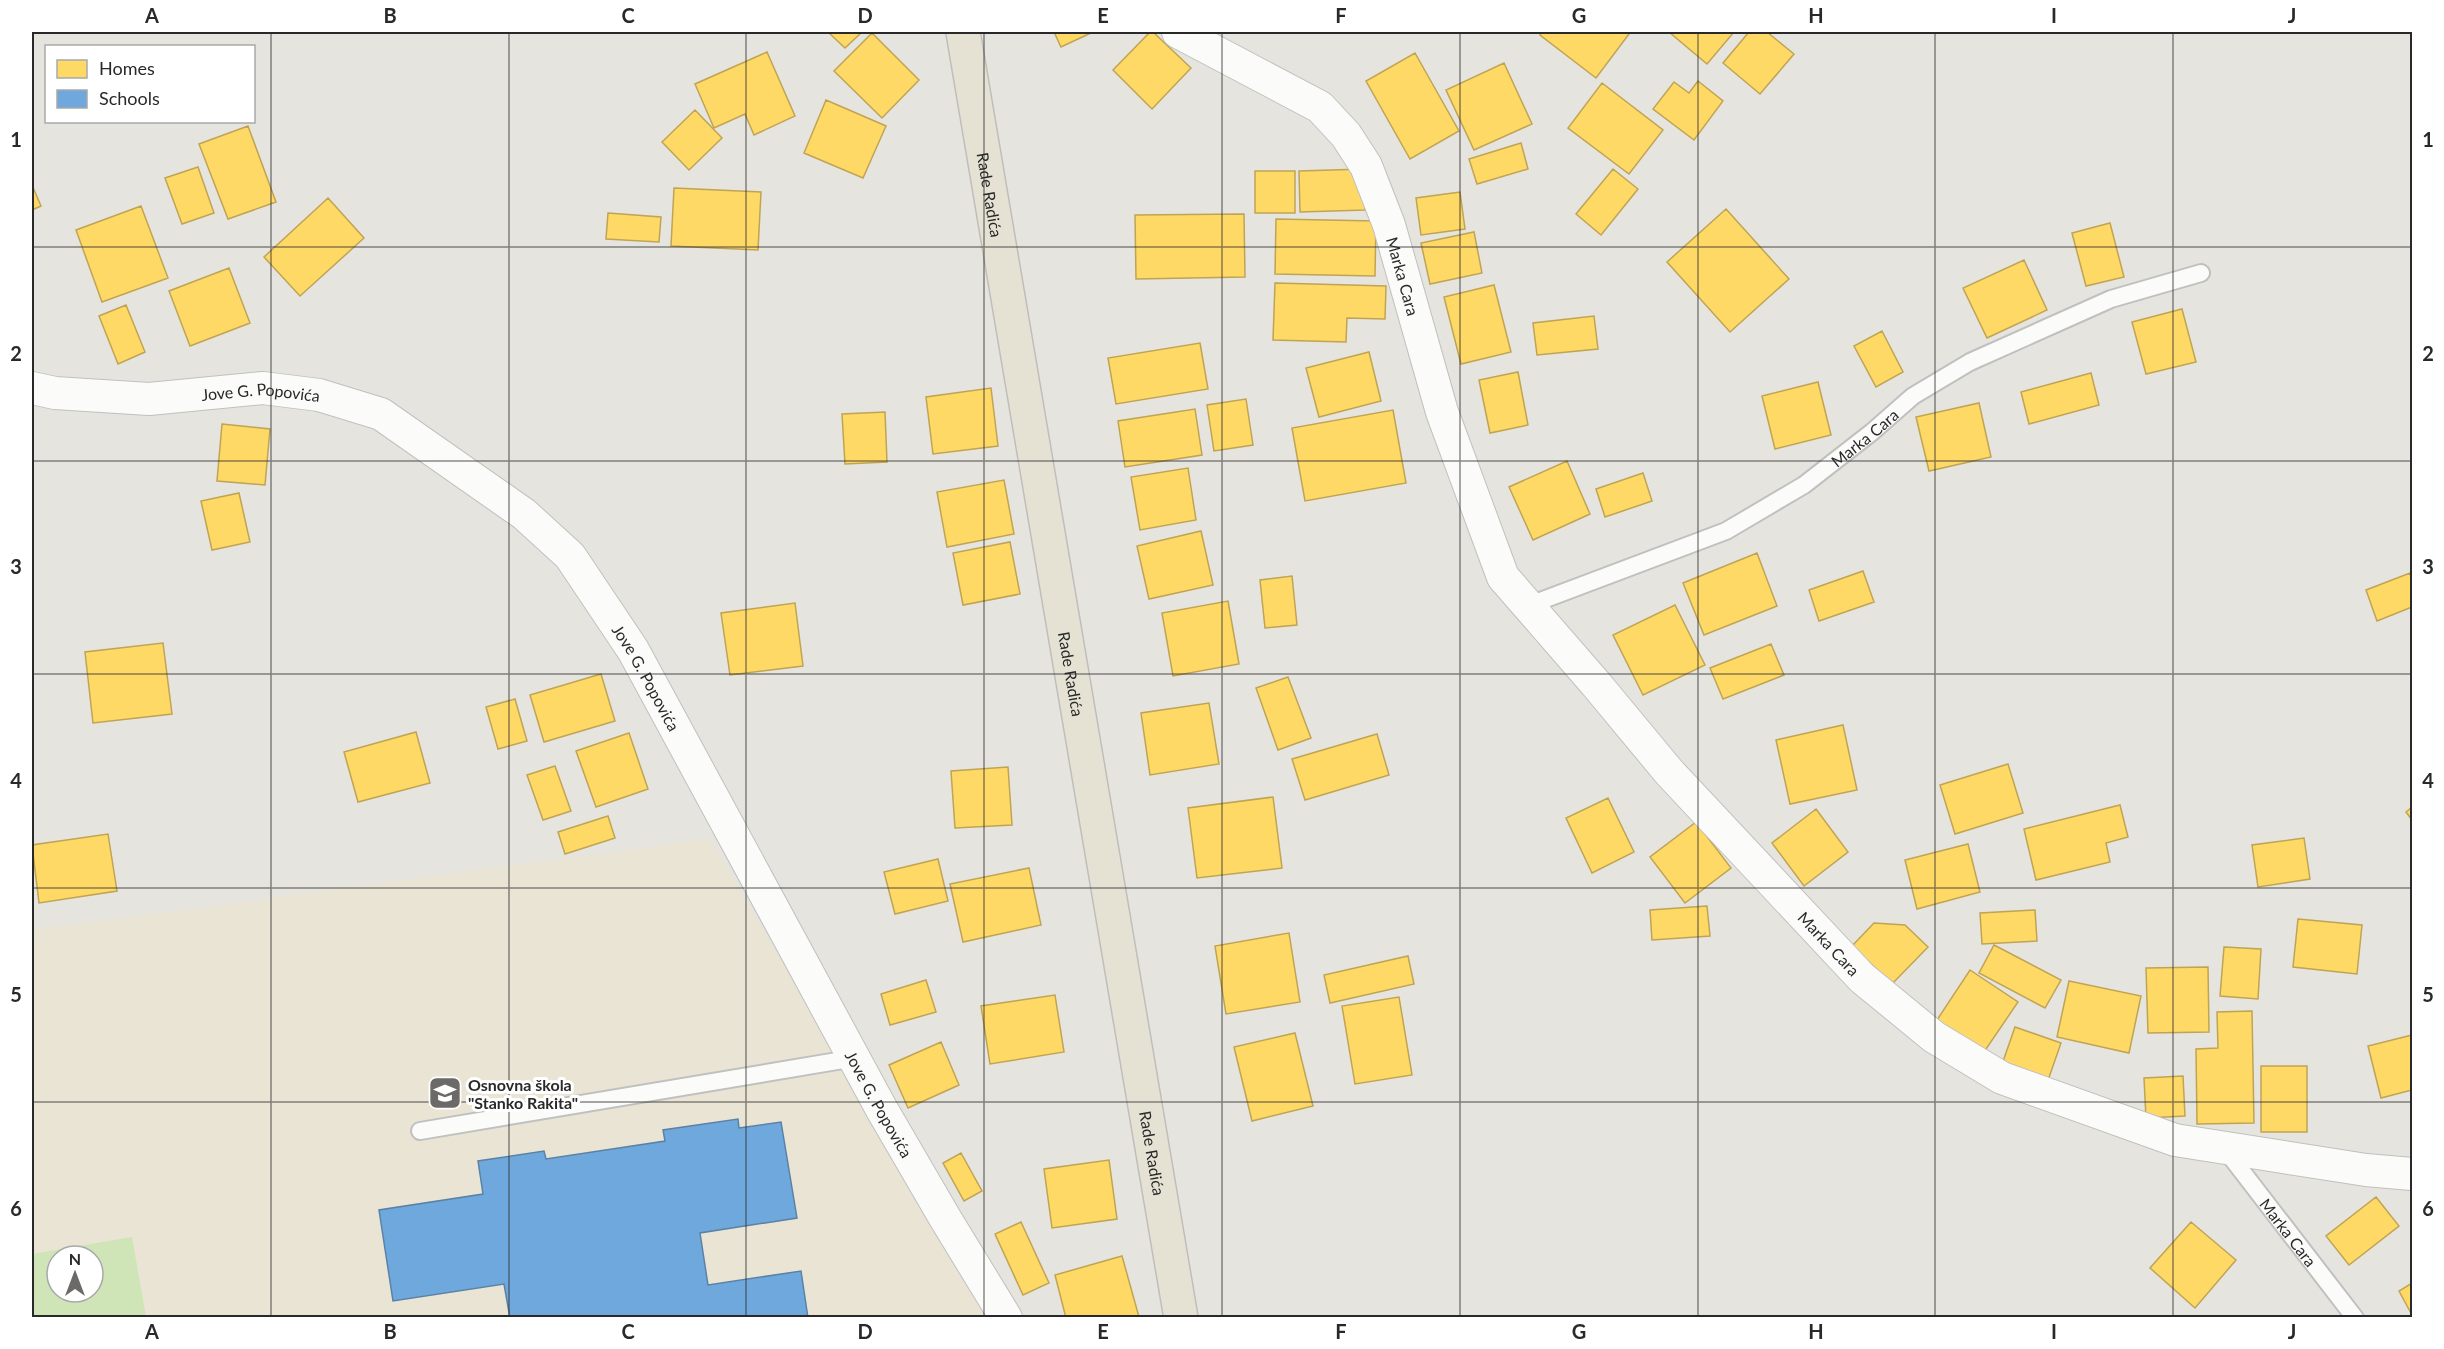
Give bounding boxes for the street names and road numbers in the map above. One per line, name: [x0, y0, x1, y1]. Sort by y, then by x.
street label: Rade Radića: [974, 151, 1007, 238]
street label: Marka Cara: [1383, 234, 1424, 317]
street label: Jove G. Popovića: [200, 378, 321, 405]
street label: Marka Cara: [1827, 404, 1902, 470]
street label: Jove G. Popovića: [609, 620, 684, 734]
street label: Rade Radića: [1055, 630, 1088, 718]
street label: Marka Cara: [1795, 907, 1864, 979]
street label: Jove G. Popovića: [842, 1047, 917, 1161]
street label: Rade Radića: [1137, 1109, 1170, 1197]
street label: Marka Cara: [2256, 1194, 2321, 1270]

